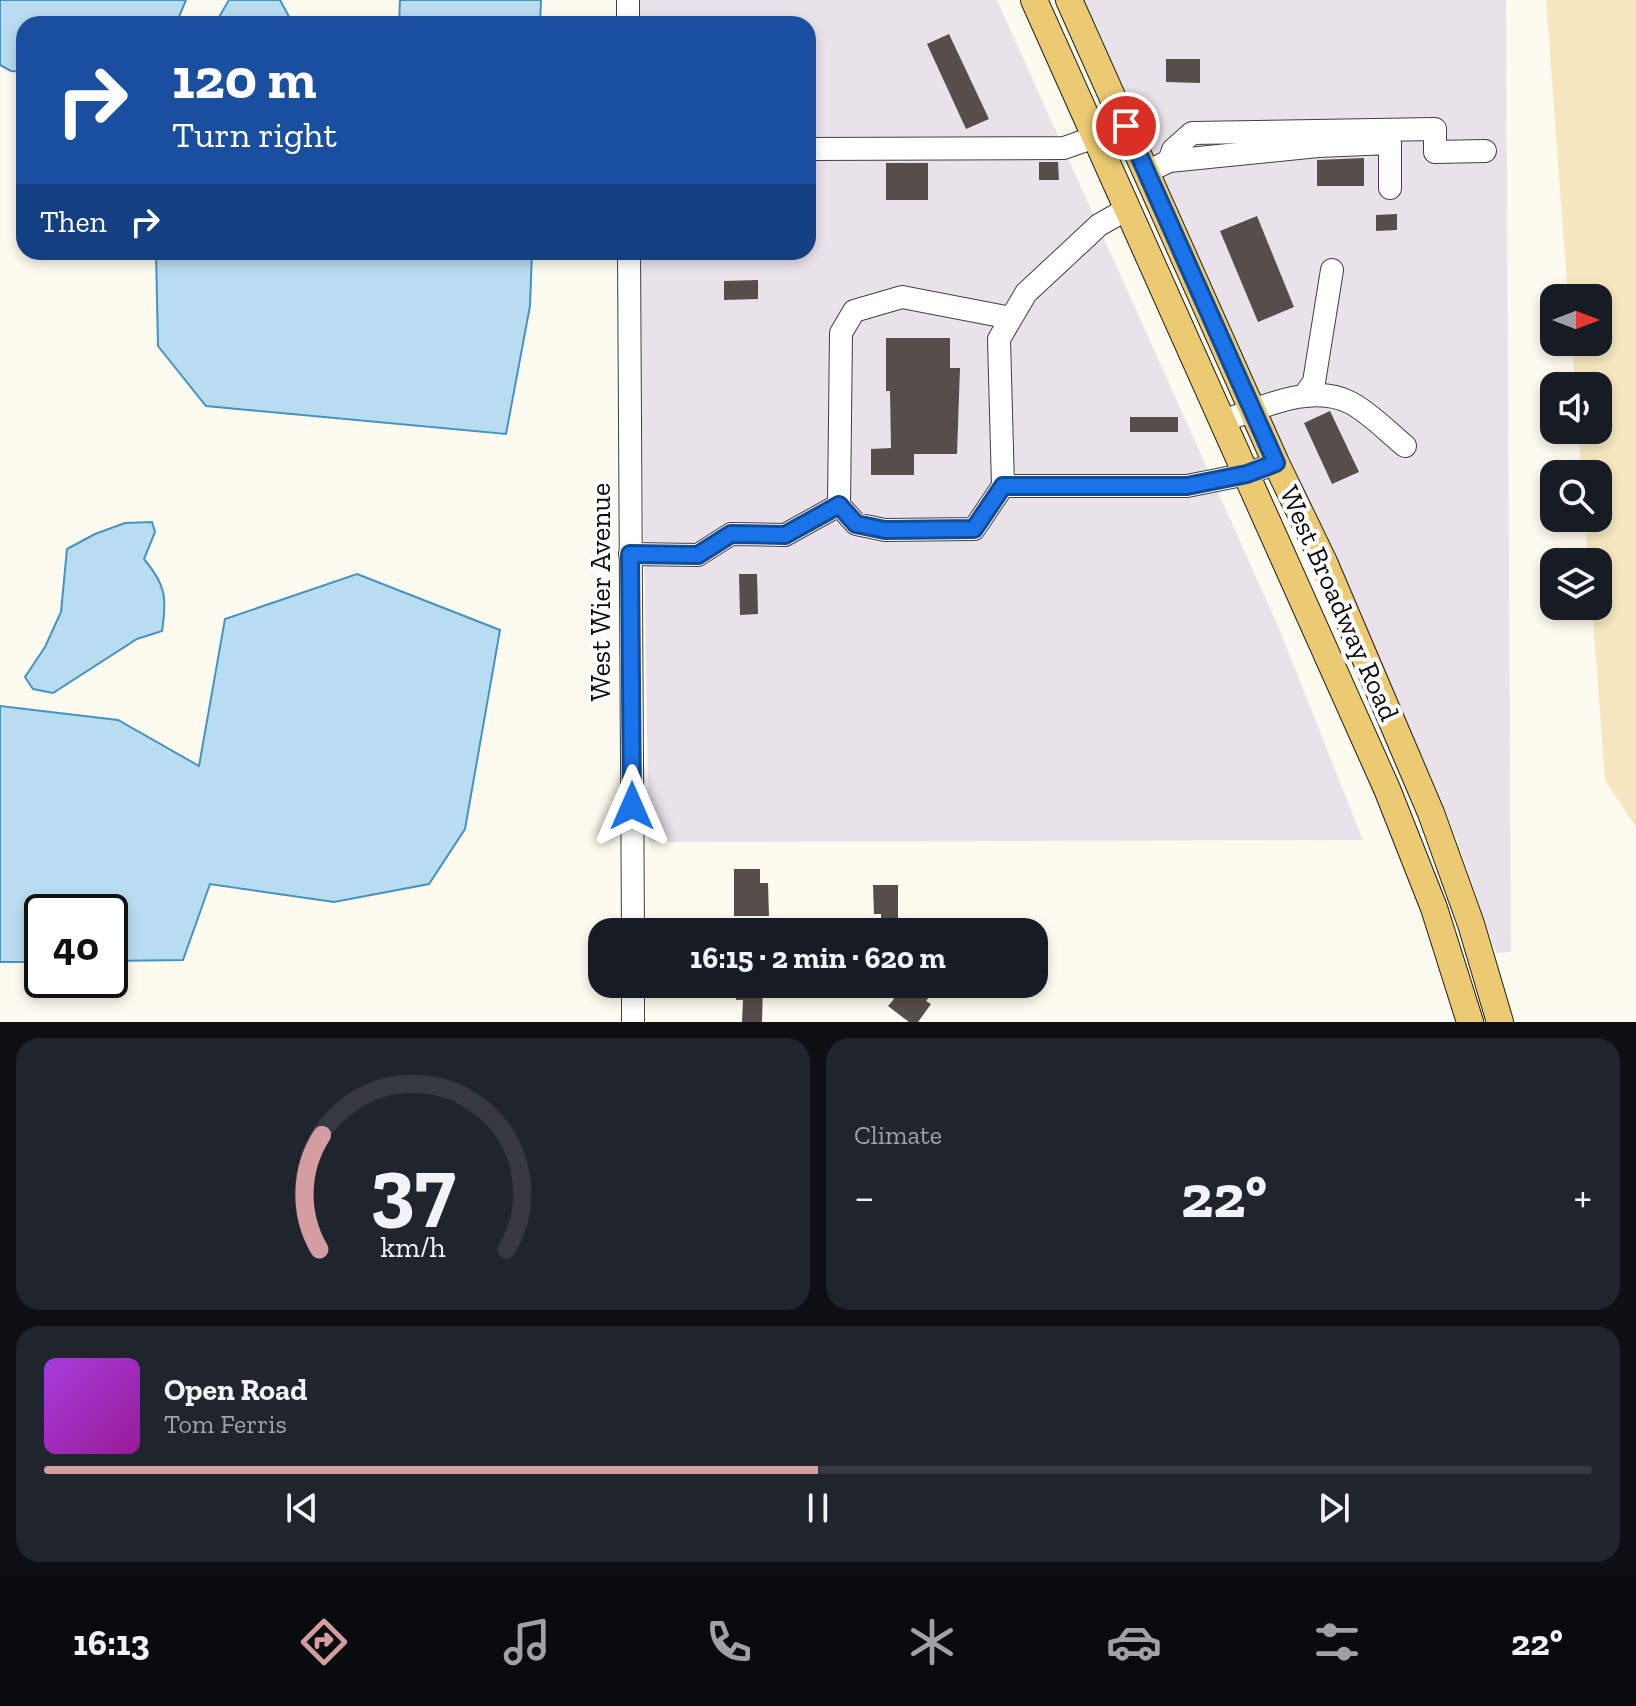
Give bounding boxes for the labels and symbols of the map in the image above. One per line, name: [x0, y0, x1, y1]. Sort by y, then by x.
pin: [1092, 92, 1160, 160]
north arrow: [1540, 284, 1612, 356]
street label: West Broadway Road: [1273, 481, 1406, 726]
street label: West Wier Avenue: [584, 483, 617, 701]
position arrow: [590, 764, 674, 848]
speed limit sign: 40: [24, 894, 128, 998]

